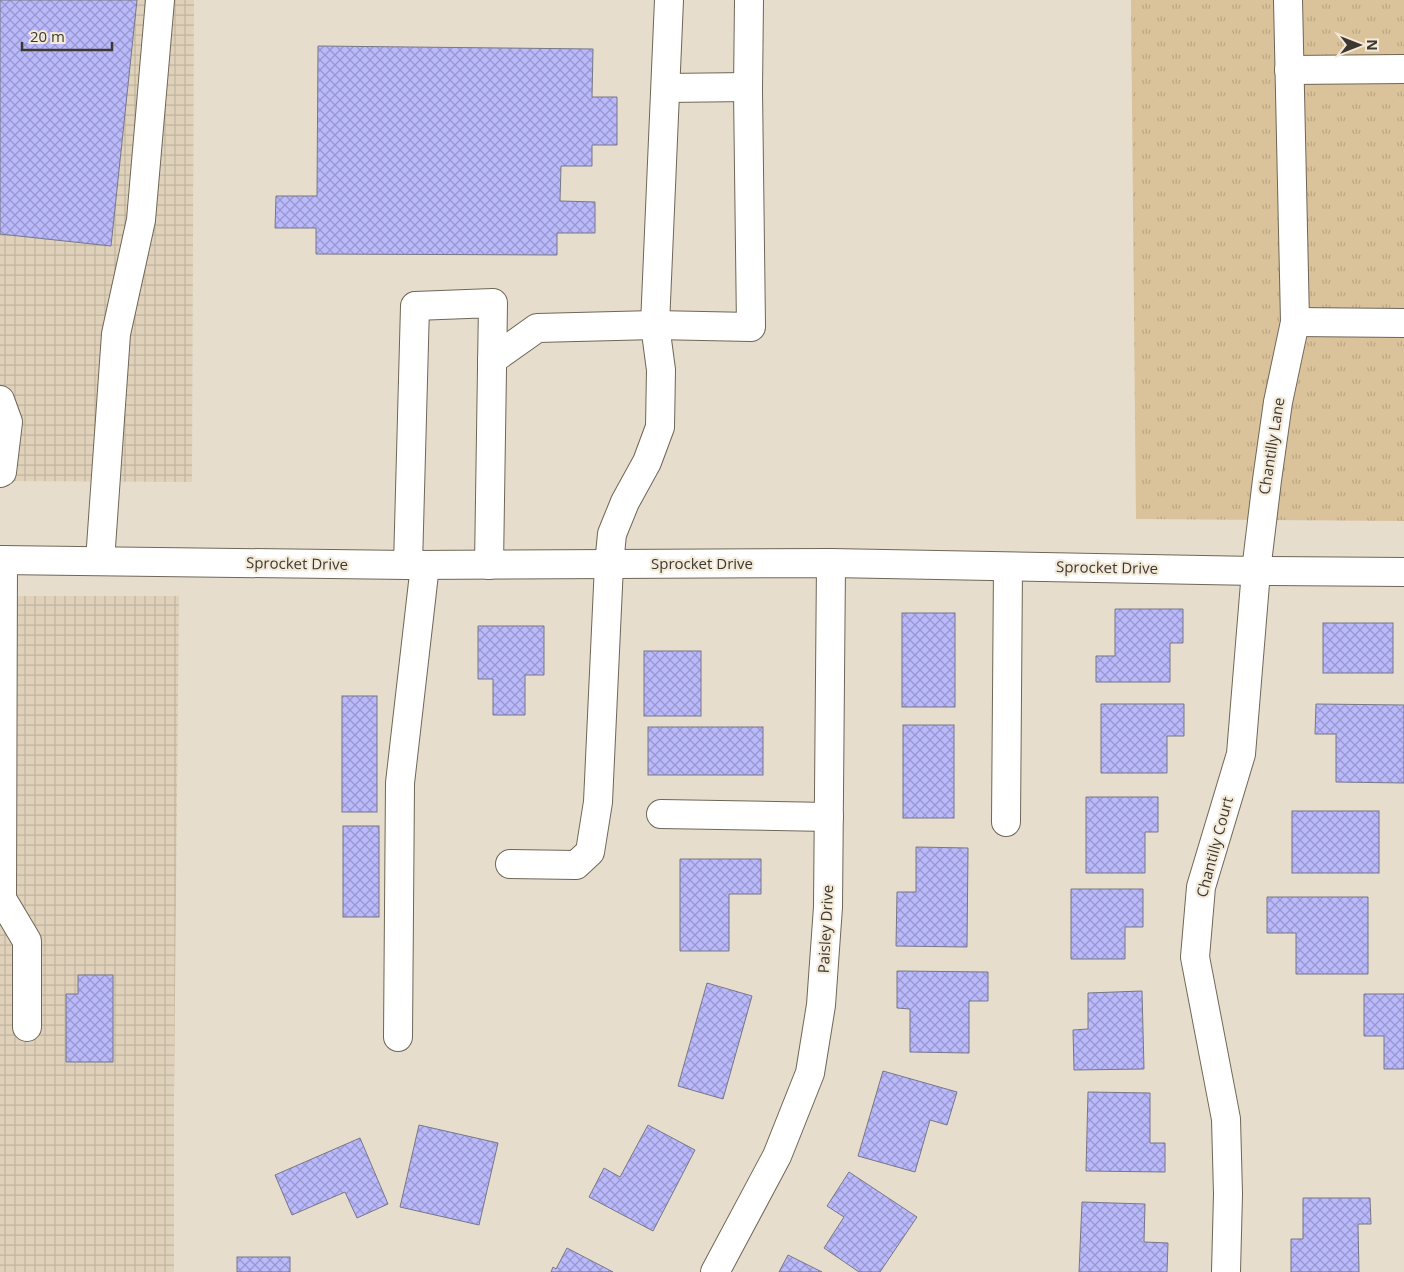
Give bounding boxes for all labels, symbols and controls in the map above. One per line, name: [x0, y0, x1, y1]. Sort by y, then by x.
scale bar: [22, 20, 112, 52]
north arrow: [1334, 20, 1384, 70]
text: 20 m: [30, 26, 65, 46]
text: N: [1363, 39, 1382, 51]
street label: Chantilly Lane: [1253, 396, 1289, 496]
street label: Sprocket Drive: [246, 552, 348, 574]
street label: Sprocket Drive: [651, 553, 753, 573]
street label: Sprocket Drive: [1056, 556, 1158, 578]
street label: Chantilly Court: [1191, 794, 1237, 899]
street label: Paisley Drive: [813, 884, 837, 974]

